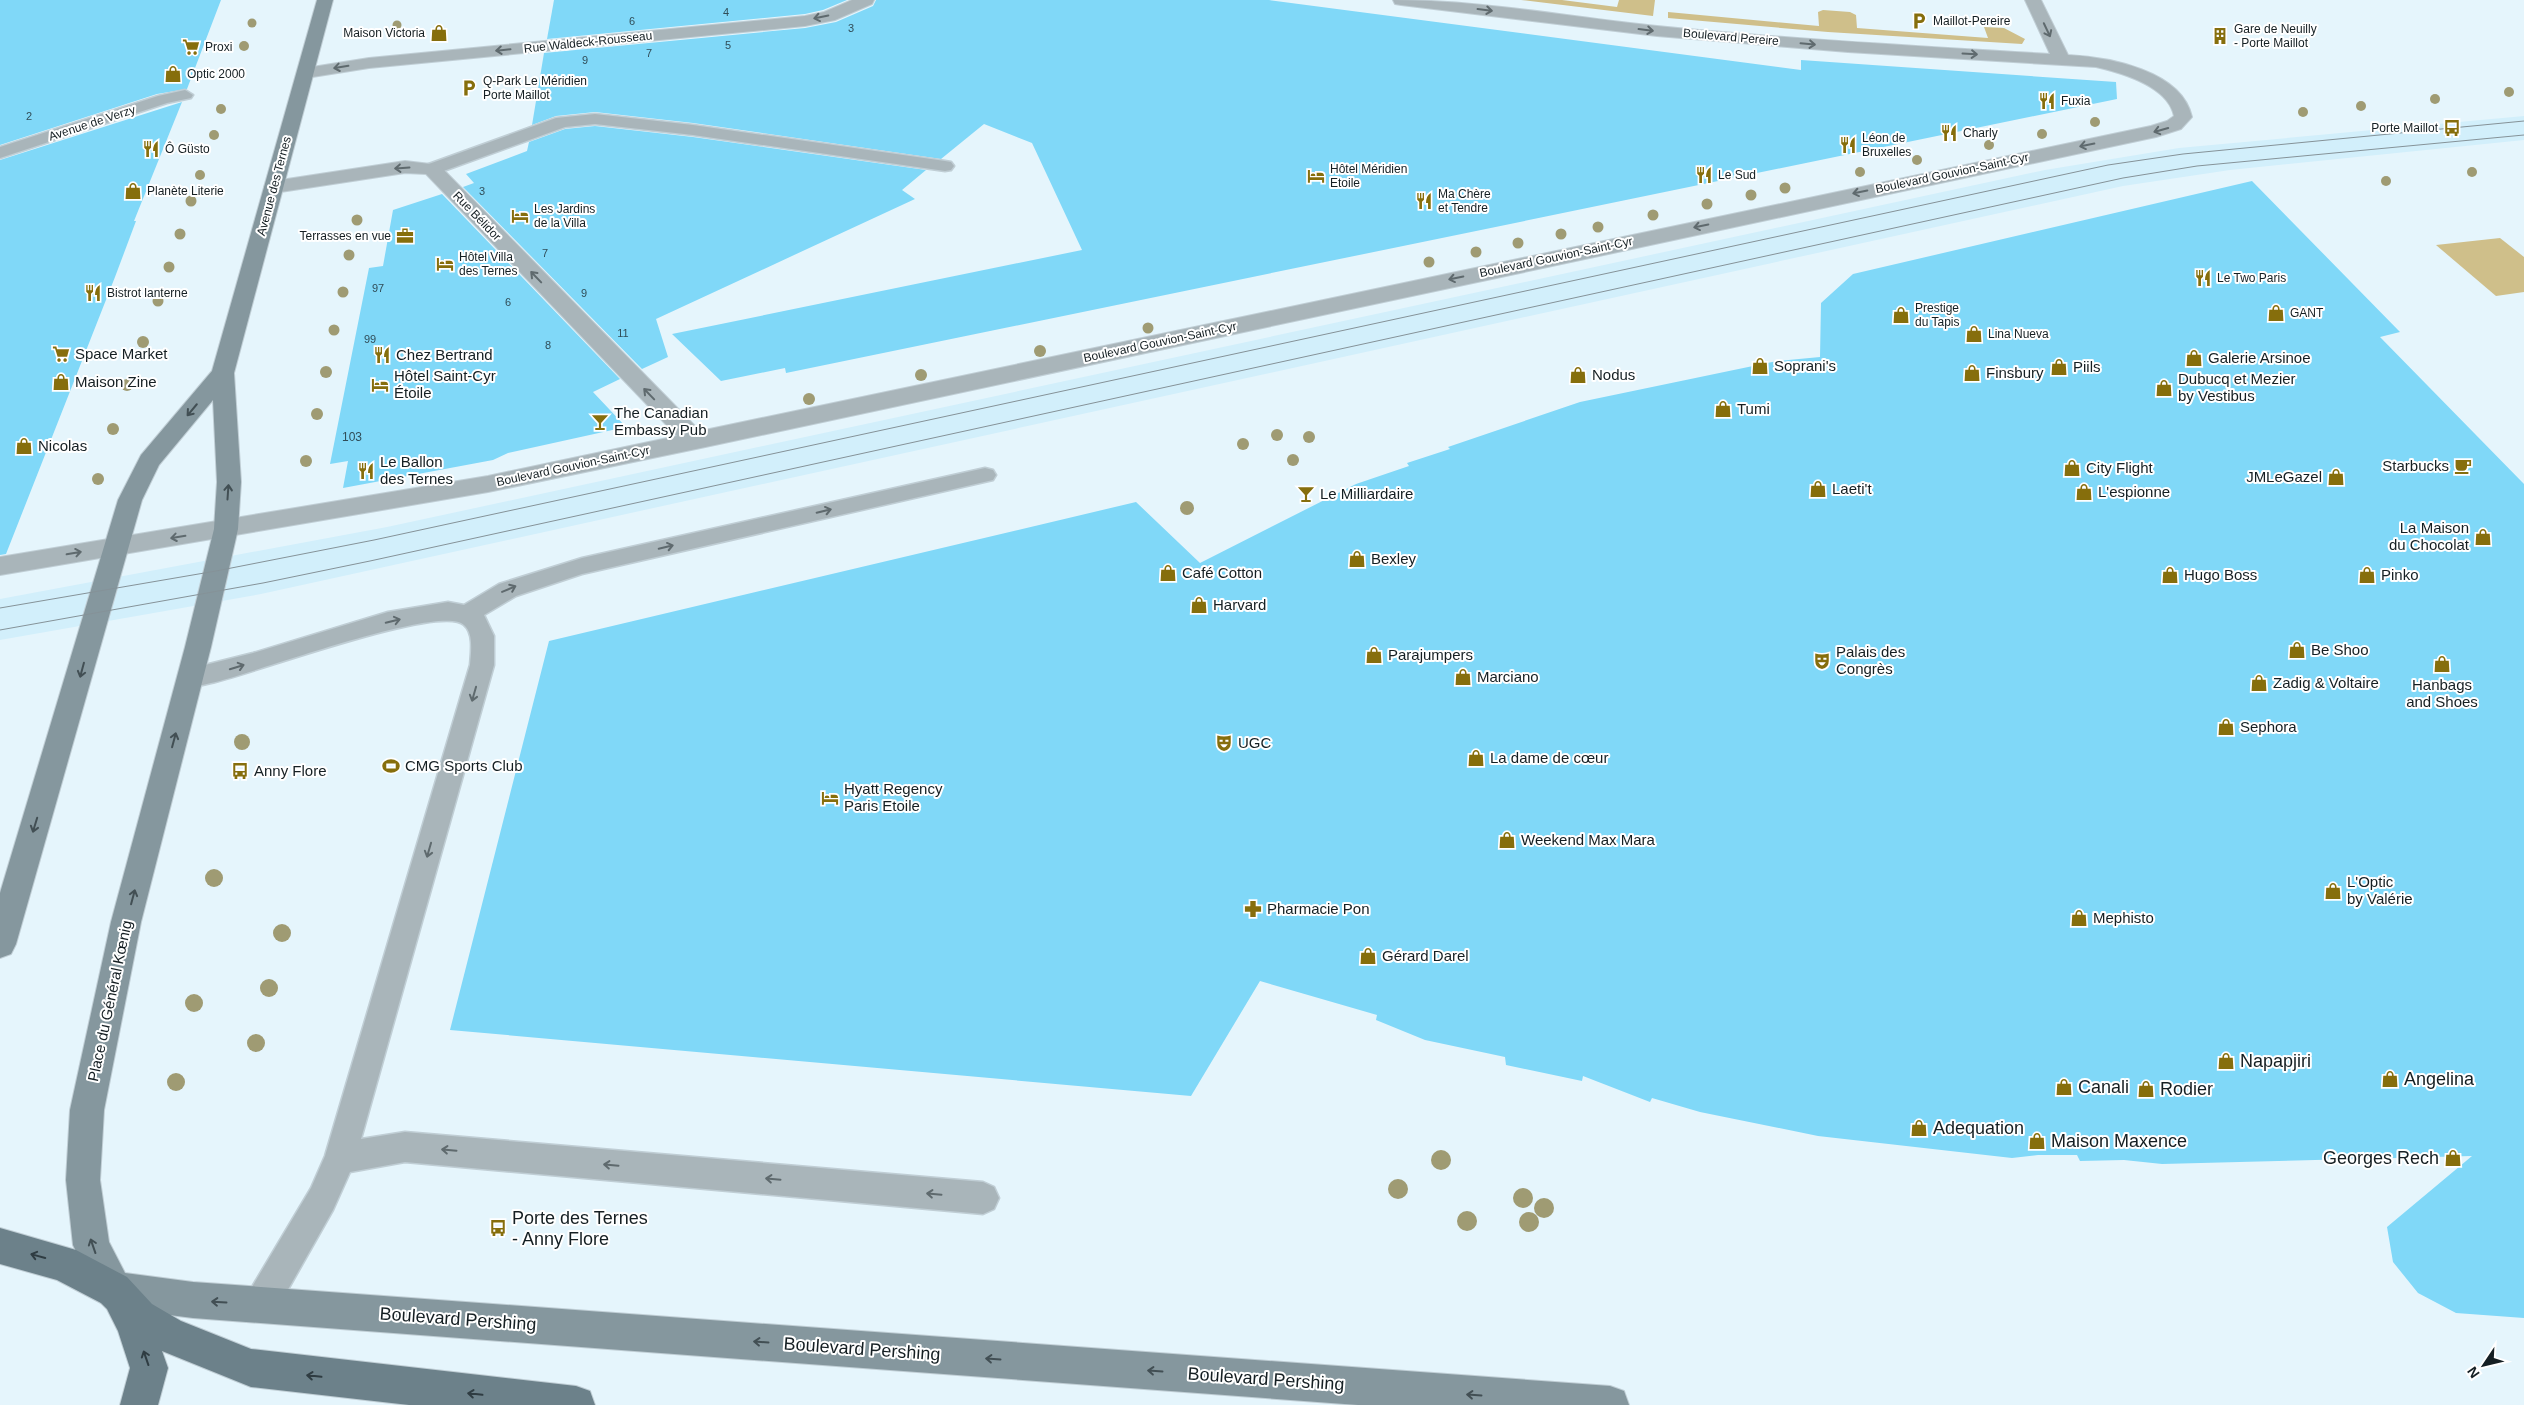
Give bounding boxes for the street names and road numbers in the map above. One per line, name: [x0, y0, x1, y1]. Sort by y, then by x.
street label: Boulevard Pereire: [1683, 26, 1780, 48]
street label: Rue Waldeck-Rousseau: [523, 28, 653, 56]
street label: Avenue de Verzy: [47, 102, 137, 144]
street label: Avenue des Ternes: [254, 135, 294, 237]
street label: Boulevard Gouvion-Saint-Cyr: [1874, 150, 2030, 196]
street label: Rue Bélidor: [450, 189, 504, 243]
street label: Boulevard Gouvion-Saint-Cyr: [1478, 234, 1634, 280]
street label: Boulevard Gouvion-Saint-Cyr: [1082, 319, 1238, 365]
street label: Boulevard Gouvion-Saint-Cyr: [495, 443, 651, 489]
street label: Place du Général Kœnig: [84, 919, 135, 1083]
street label: Boulevard Pershing: [379, 1304, 537, 1334]
street label: Boulevard Pershing: [783, 1334, 941, 1364]
street label: Boulevard Pershing: [1187, 1364, 1345, 1394]

